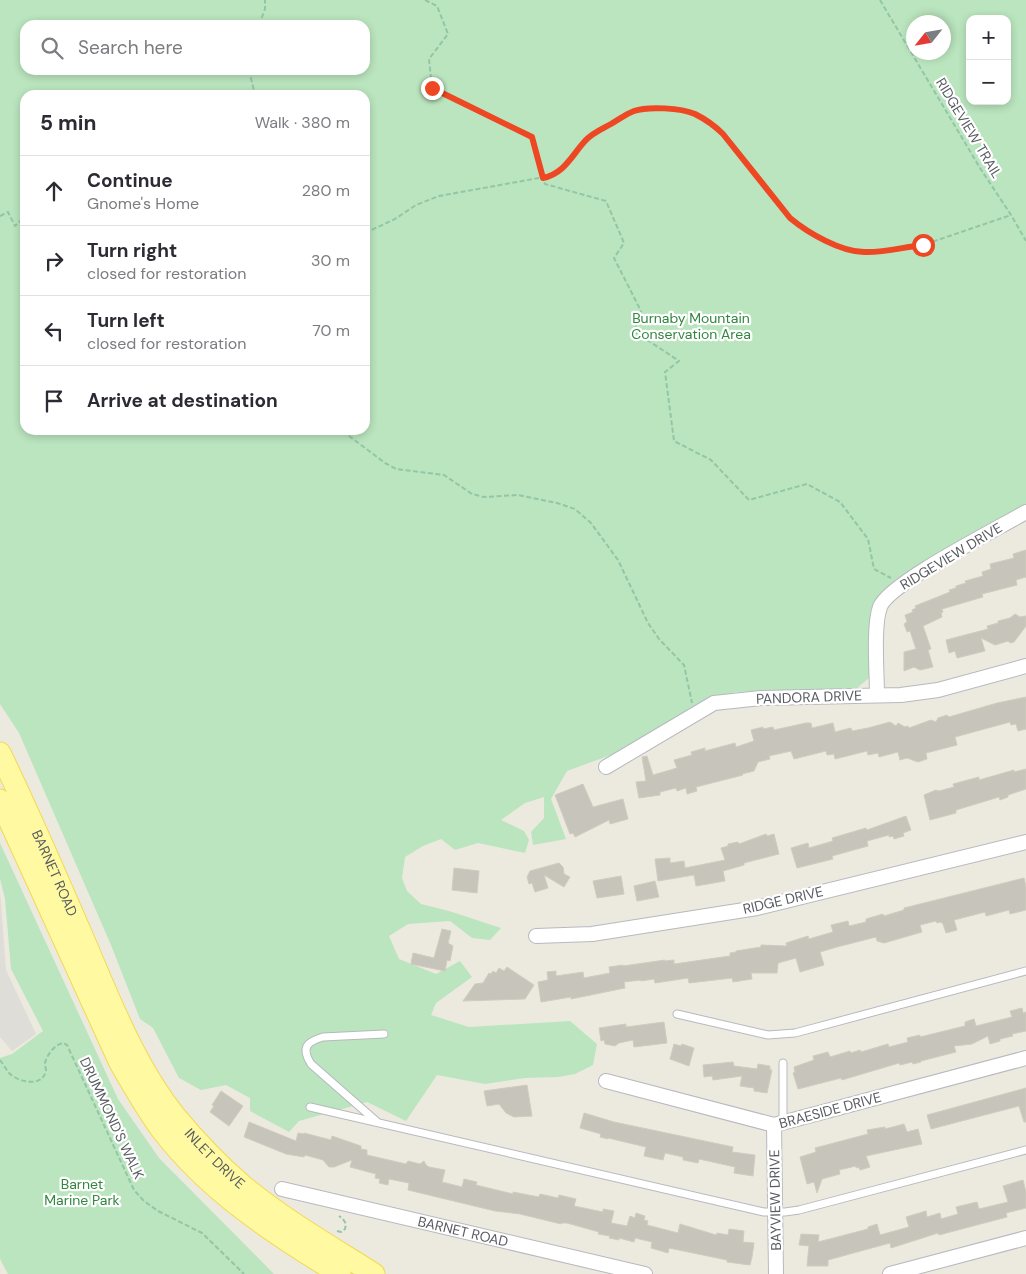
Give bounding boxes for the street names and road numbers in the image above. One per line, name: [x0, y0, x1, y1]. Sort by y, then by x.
street label: RIDGEVIEW TRAIL: [932, 75, 1006, 181]
street label: RIDGEVIEW DRIVE: [897, 518, 1005, 594]
street label: PANDORA DRIVE: [756, 686, 862, 708]
street label: BARNET ROAD: [28, 827, 82, 919]
street label: RIDGE DRIVE: [741, 882, 825, 918]
street label: DRUMMOND'S WALK: [76, 1054, 148, 1182]
street label: BRAESIDE DRIVE: [777, 1088, 883, 1132]
street label: INLET DRIVE: [181, 1124, 249, 1193]
street label: BAYVIEW DRIVE: [765, 1149, 785, 1251]
street label: BARNET ROAD: [416, 1212, 510, 1251]

